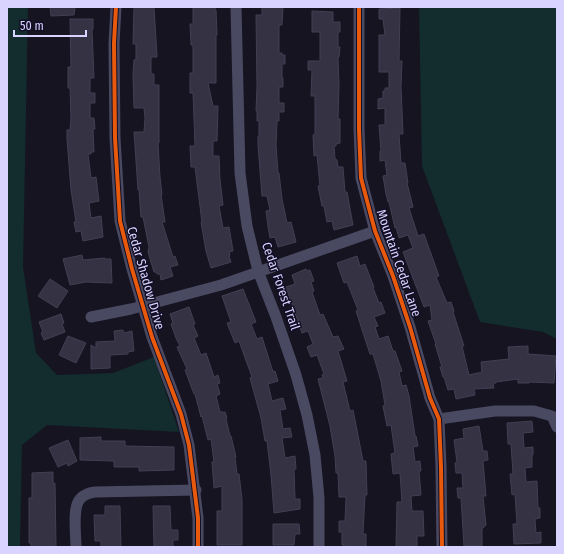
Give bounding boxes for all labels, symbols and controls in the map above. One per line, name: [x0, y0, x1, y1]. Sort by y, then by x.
scale bar: [14, 12, 86, 38]
text: 50 m: [20, 19, 44, 33]
street label: Mountain Cedar Lane: [374, 207, 424, 319]
street label: Cedar Shadow Drive: [124, 225, 168, 331]
street label: Cedar Forest Trail: [259, 240, 303, 332]

